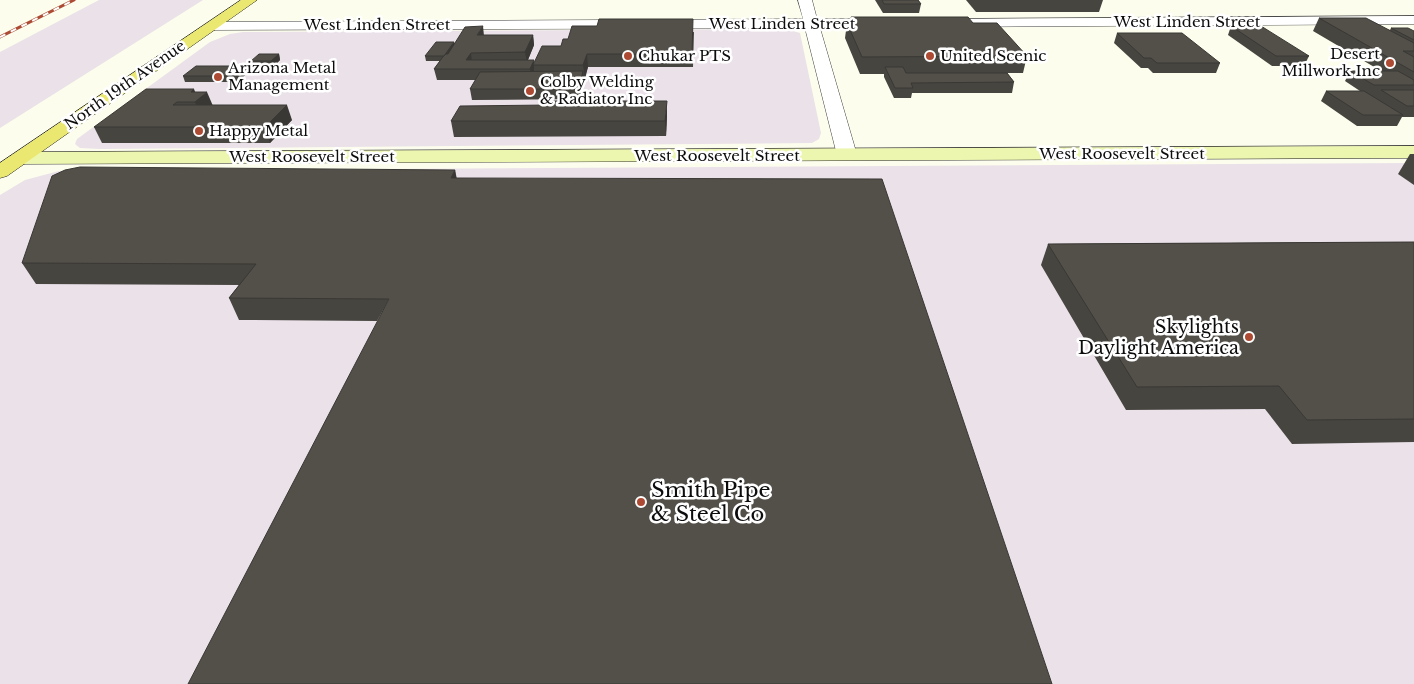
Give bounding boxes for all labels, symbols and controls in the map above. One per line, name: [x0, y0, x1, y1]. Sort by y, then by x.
street label: West Linden Street: [1113, 12, 1261, 31]
street label: West Linden Street: [708, 14, 856, 33]
street label: West Linden Street: [303, 15, 451, 34]
street label: North 19th Avenue: [60, 36, 189, 134]
place label: Desert Millwork Inc: [1281, 44, 1380, 80]
place label: Chukar PTS: [638, 46, 731, 65]
place label: United Scenic: [940, 46, 1046, 65]
marker: Chukar PTS: [622, 50, 634, 62]
marker: United Scenic: [924, 50, 936, 62]
marker: Desert Millwork Inc: [1384, 57, 1396, 69]
place label: Arizona Metal Management: [227, 58, 336, 94]
marker: Arizona Metal Management: [212, 71, 224, 83]
place label: Colby Welding & Radiator Inc: [540, 72, 655, 108]
marker: Colby Welding & Radiator Inc: [524, 85, 536, 97]
place label: Happy Metal: [209, 121, 308, 140]
marker: Happy Metal: [193, 125, 205, 137]
street label: West Roosevelt Street: [1038, 144, 1205, 163]
street label: West Roosevelt Street: [633, 146, 800, 165]
street label: West Roosevelt Street: [228, 147, 395, 166]
place label: Skylights Daylight America: [1078, 316, 1239, 359]
marker: Skylights Daylight America: [1243, 331, 1255, 343]
place label: Smith Pipe & Steel Co: [651, 477, 771, 527]
marker: Smith Pipe & Steel Co: [635, 496, 647, 508]

